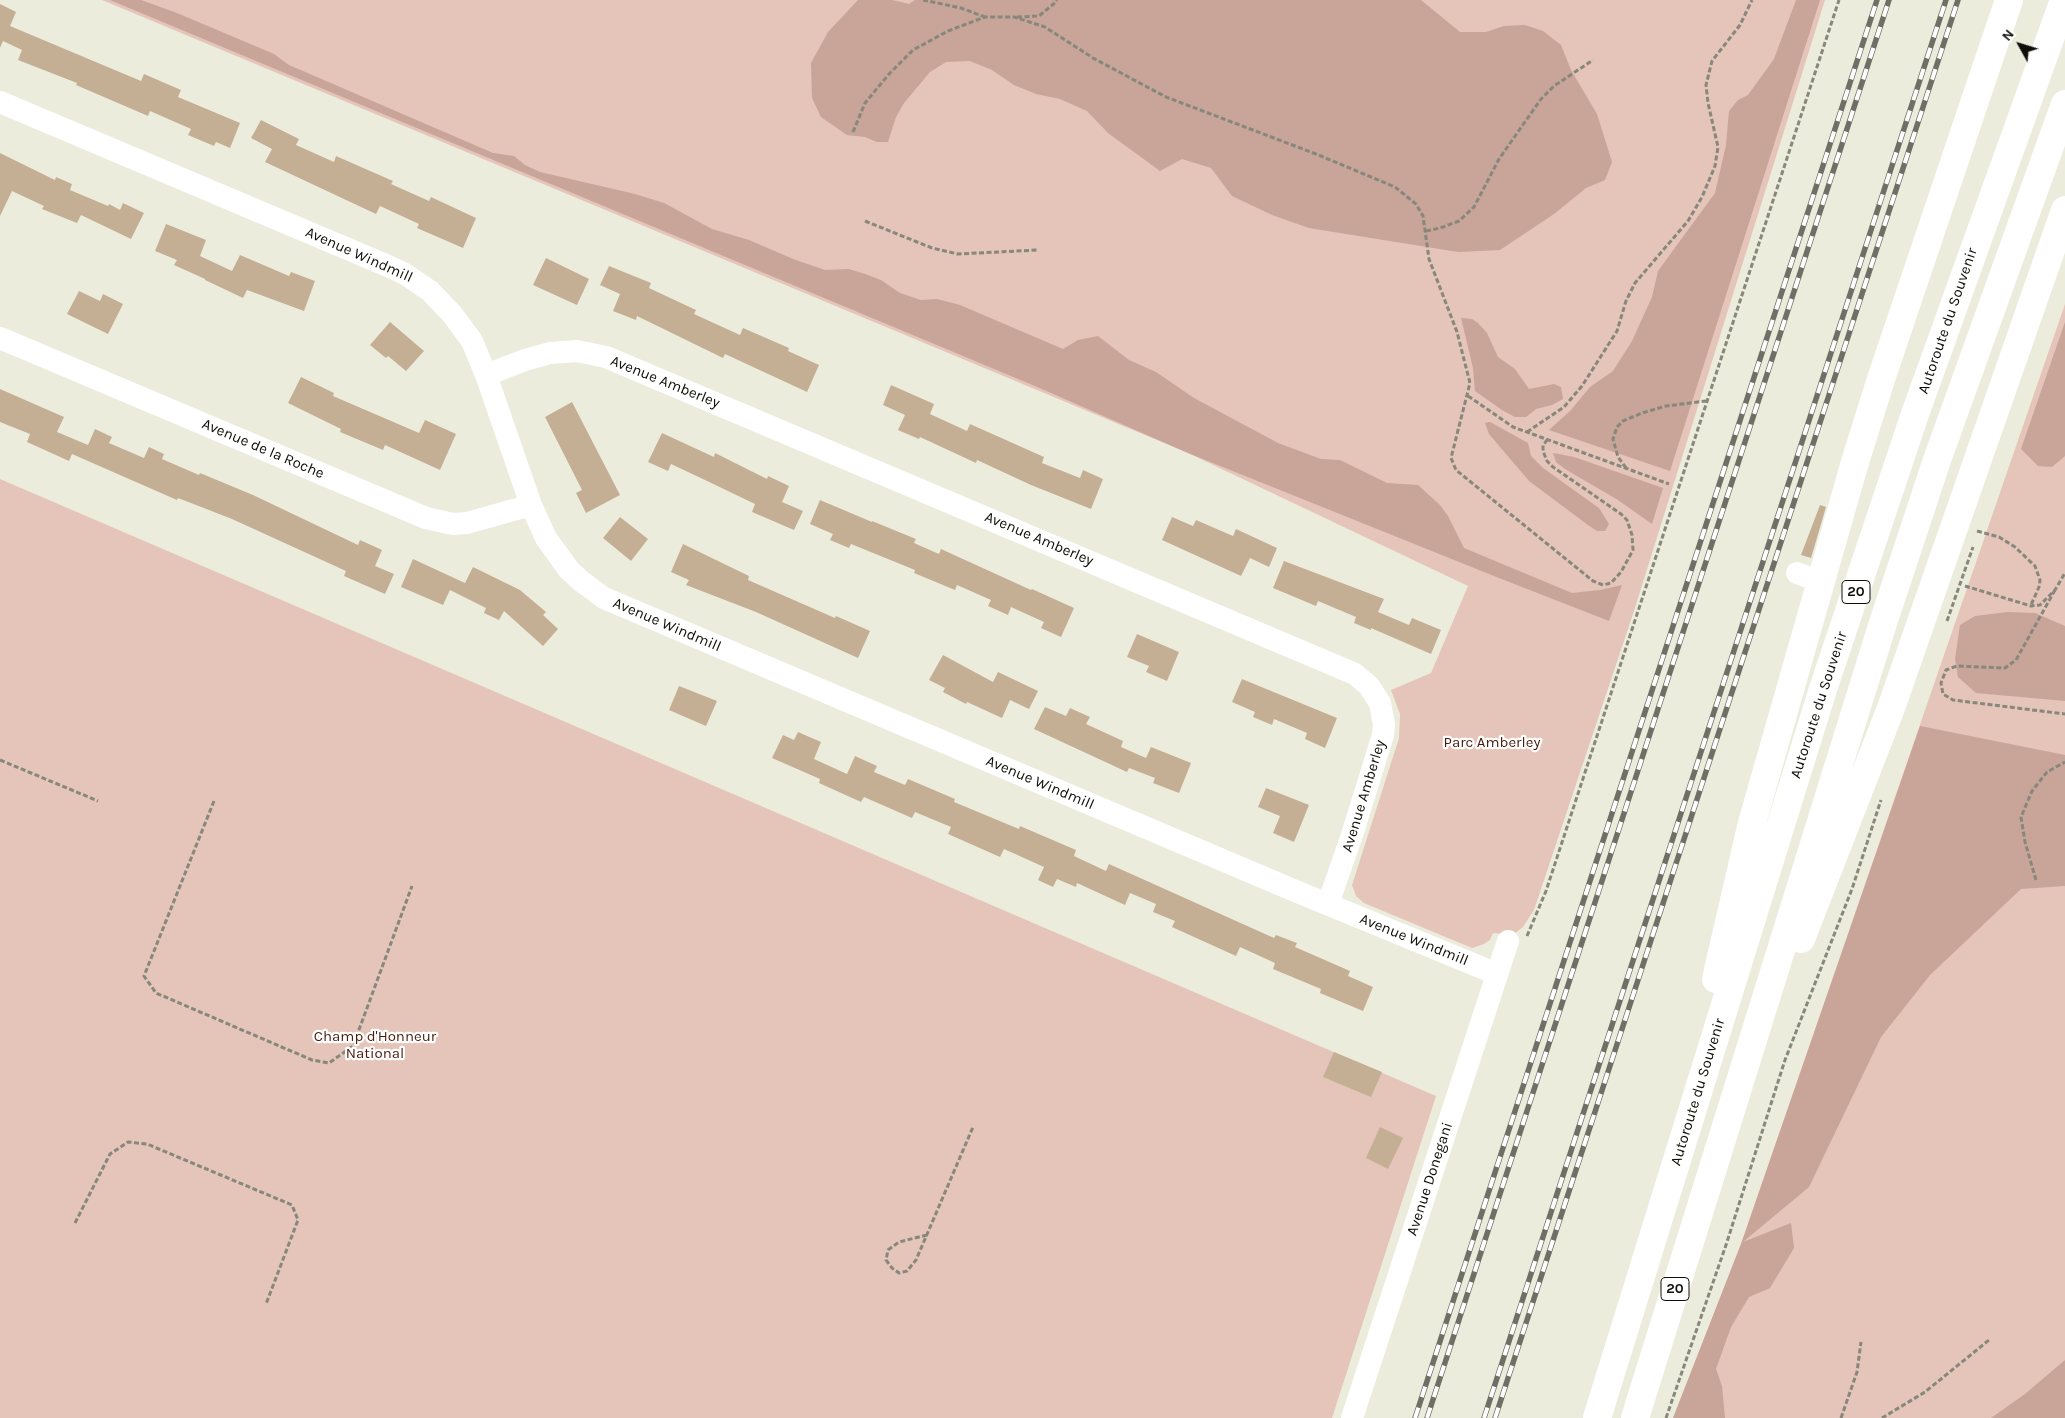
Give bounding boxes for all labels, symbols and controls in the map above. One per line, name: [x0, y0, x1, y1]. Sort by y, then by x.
north arrow: [1995, 20, 2045, 70]
text: N: [1998, 26, 2018, 45]
street label: Avenue Windmill: [303, 223, 415, 287]
street label: Autoroute du Souvenir: [1915, 246, 1981, 396]
street label: Avenue Amberley: [608, 352, 722, 412]
street label: Avenue de la Roche: [199, 415, 327, 483]
street label: Avenue Amberley: [982, 508, 1096, 570]
road number: 20: [1842, 580, 1870, 604]
street label: Avenue Windmill: [610, 594, 724, 656]
street label: Autoroute du Souvenir: [1787, 629, 1851, 781]
park label: Parc Amberley: [1444, 734, 1540, 752]
street label: Avenue Amberley: [1338, 738, 1390, 854]
street label: Avenue Windmill: [983, 752, 1097, 814]
street label: Avenue Windmill: [1357, 910, 1471, 970]
street label: Autoroute du Souvenir: [1667, 1016, 1729, 1168]
park label: Champ d'Honneur National: [314, 1028, 436, 1063]
street label: Avenue Donegani: [1403, 1120, 1457, 1238]
road number: 20: [1661, 1278, 1689, 1300]

